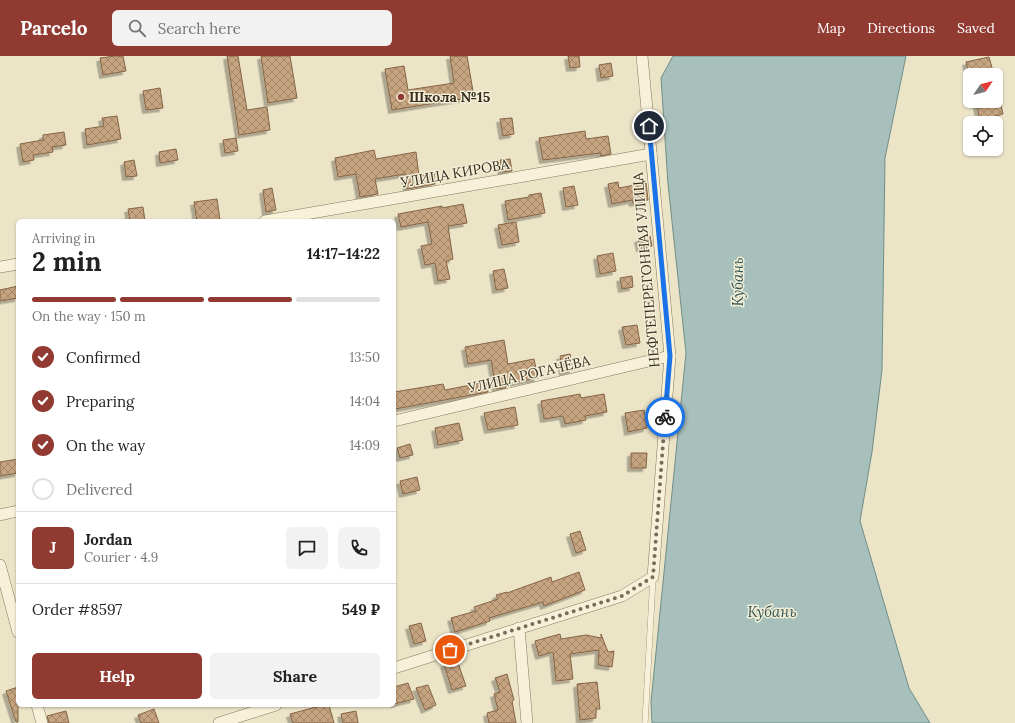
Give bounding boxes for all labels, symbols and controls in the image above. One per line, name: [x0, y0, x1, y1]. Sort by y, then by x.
search box: [112, 10, 392, 46]
text: Parcelo: [20, 16, 88, 40]
icon: search: [126, 17, 148, 39]
text: Search here: [158, 19, 241, 38]
text: Map: [817, 19, 845, 37]
text: Directions: [867, 19, 935, 37]
text: Saved: [957, 19, 995, 37]
north arrow: [963, 68, 1003, 108]
map controls: [963, 68, 1003, 156]
place label: Школа №15: [409, 88, 491, 106]
marker: Школа №15: [396, 92, 406, 102]
pin: [632, 109, 666, 143]
icon: home: [638, 115, 660, 137]
button: locate: [963, 116, 1003, 156]
street label: УЛИЦА КИРОВА: [398, 155, 511, 192]
street label: НЕФТЕПЕРЕГОННАЯ УЛИЦА: [628, 171, 664, 368]
text: Arriving in: [32, 230, 95, 247]
text: 14:17–14:22: [307, 244, 380, 263]
text: 2 min: [32, 245, 102, 278]
water label: Кубань: [728, 258, 747, 306]
text: On the way · 150 m: [32, 308, 146, 325]
icon: check: [32, 346, 54, 368]
text: Confirmed: [66, 348, 141, 367]
text: 13:50: [350, 349, 380, 366]
street label: УЛИЦА РОГАЧЁВА: [465, 351, 592, 397]
icon: check: [32, 390, 54, 412]
text: Preparing: [66, 392, 134, 411]
text: 14:04: [350, 393, 380, 410]
courier: [645, 397, 685, 437]
icon: bike: [654, 406, 676, 428]
icon: check: [32, 434, 54, 456]
text: On the way: [66, 436, 145, 455]
text: 14:09: [349, 437, 380, 454]
text: Delivered: [66, 480, 133, 499]
button: chat: [286, 527, 328, 569]
button: phone: [338, 527, 380, 569]
text: Jordan: [84, 530, 132, 549]
text: J: [50, 538, 56, 557]
text: Courier · 4.9: [84, 549, 158, 566]
text: Order #8597: [32, 600, 122, 619]
text: 549 ₽: [342, 600, 380, 619]
water label: Кубань: [748, 602, 796, 621]
pin: [433, 633, 467, 667]
icon: bag: [439, 639, 461, 661]
button: Help: [32, 653, 202, 699]
button: Share: [210, 653, 380, 699]

